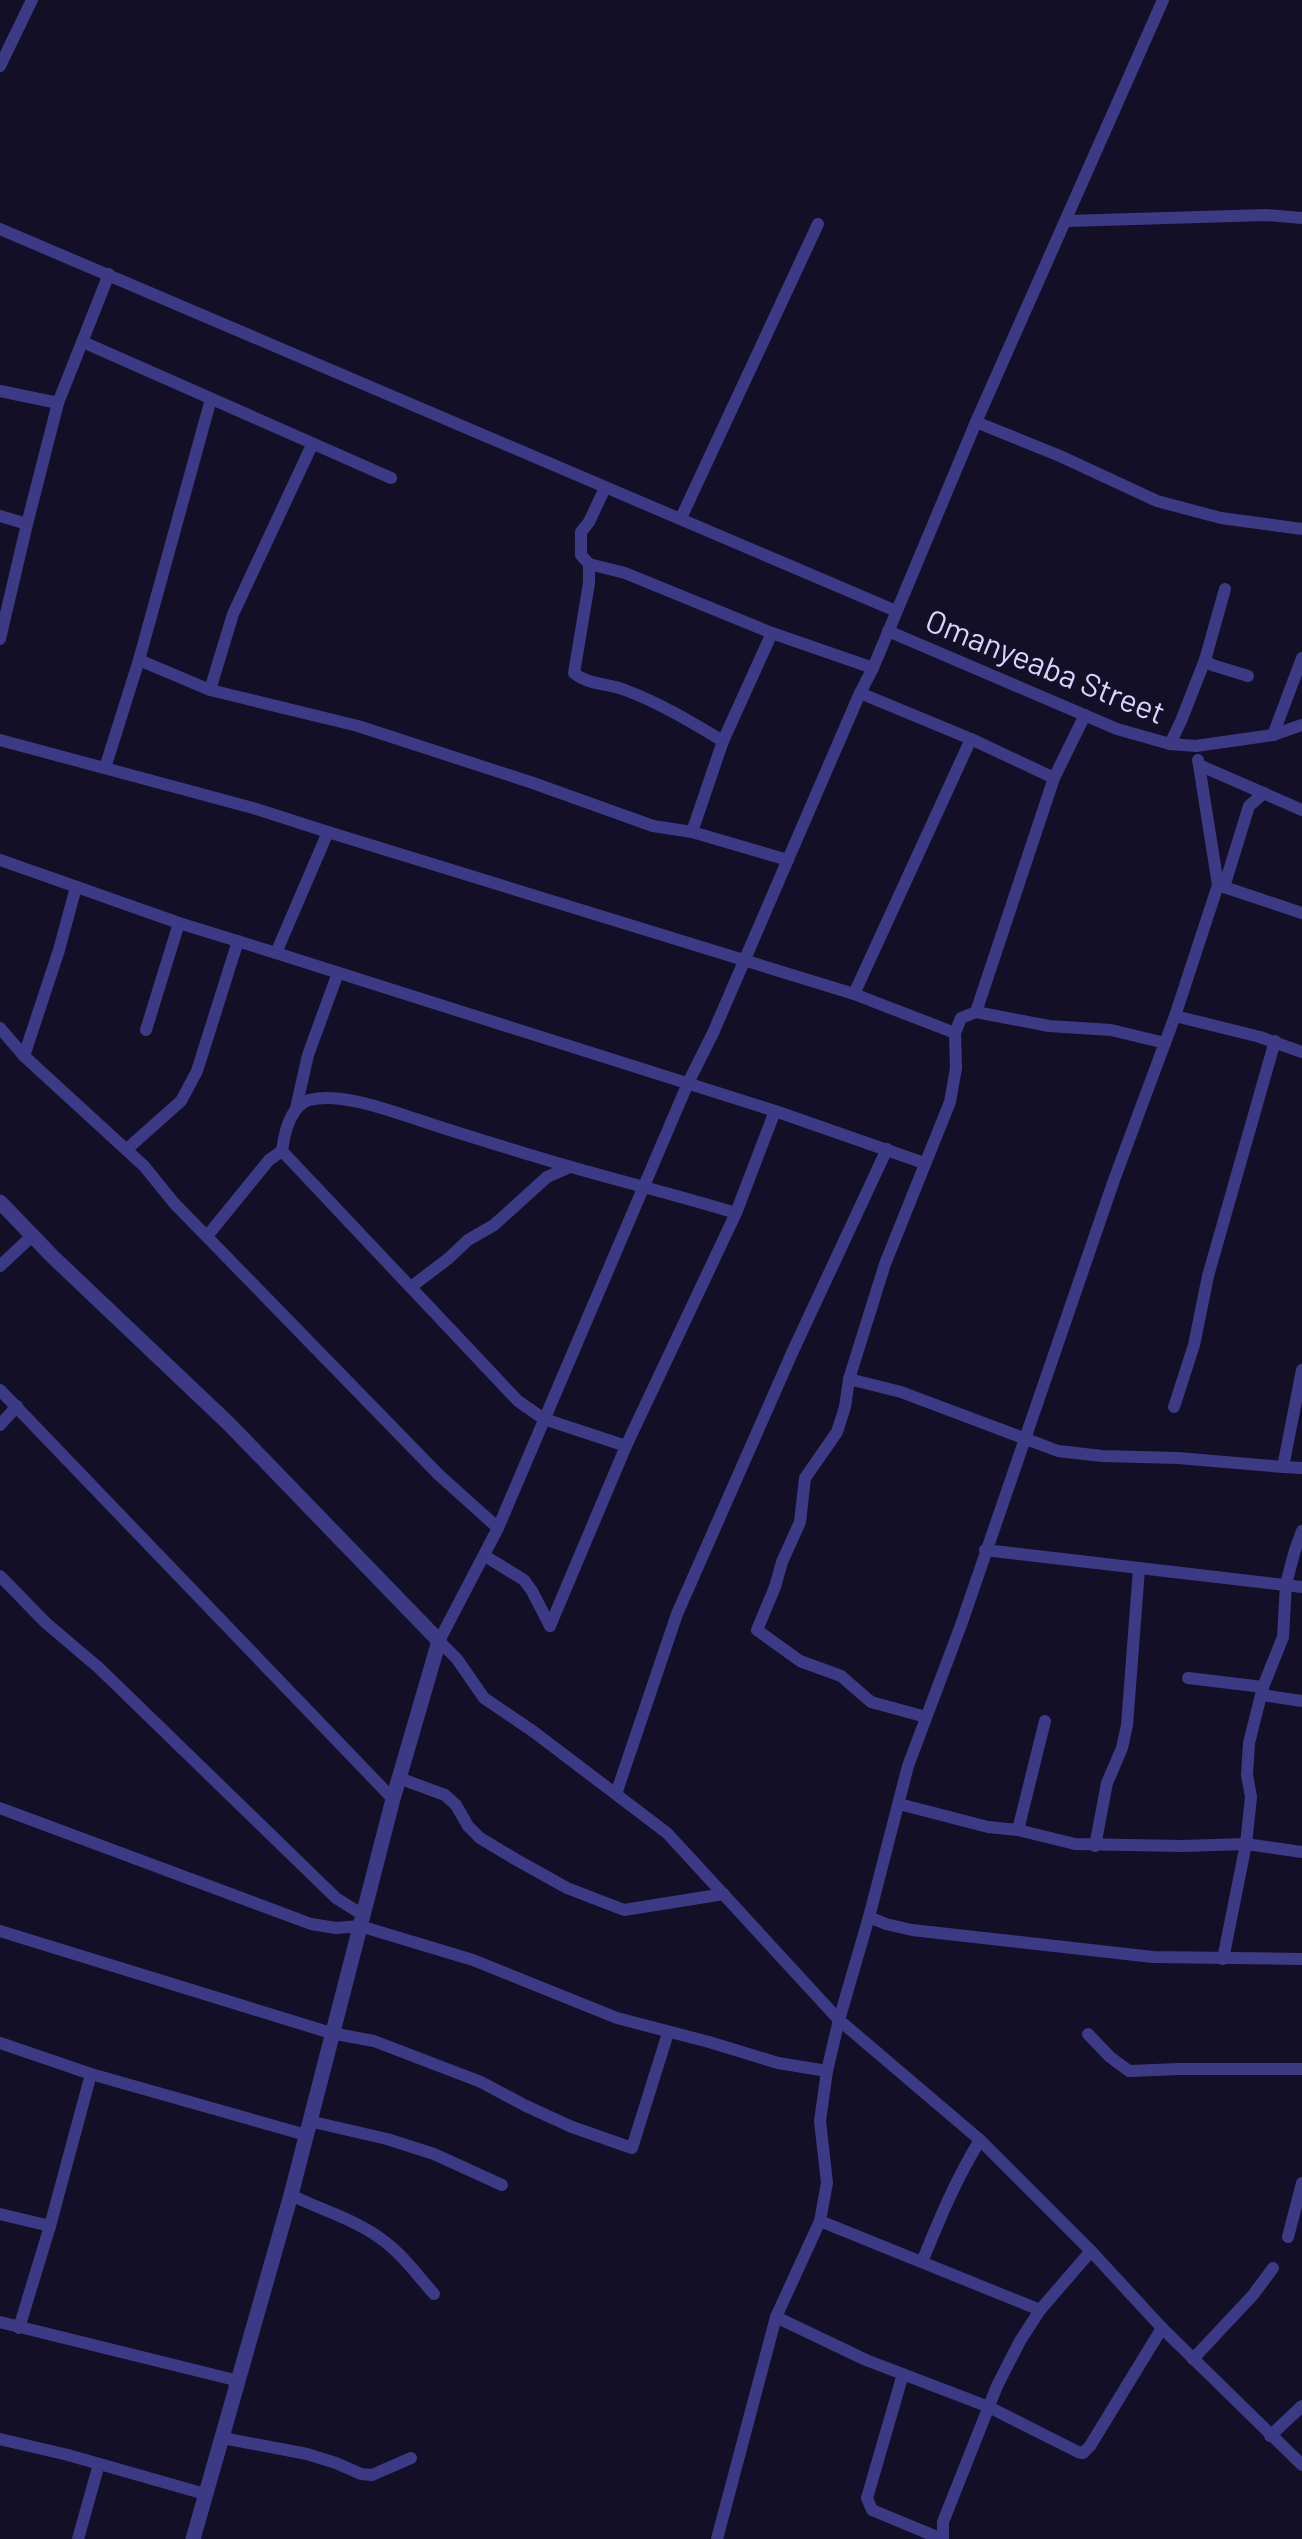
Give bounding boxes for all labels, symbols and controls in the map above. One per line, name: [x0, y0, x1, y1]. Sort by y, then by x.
street label: Omanyeaba Street: [921, 600, 1171, 730]

